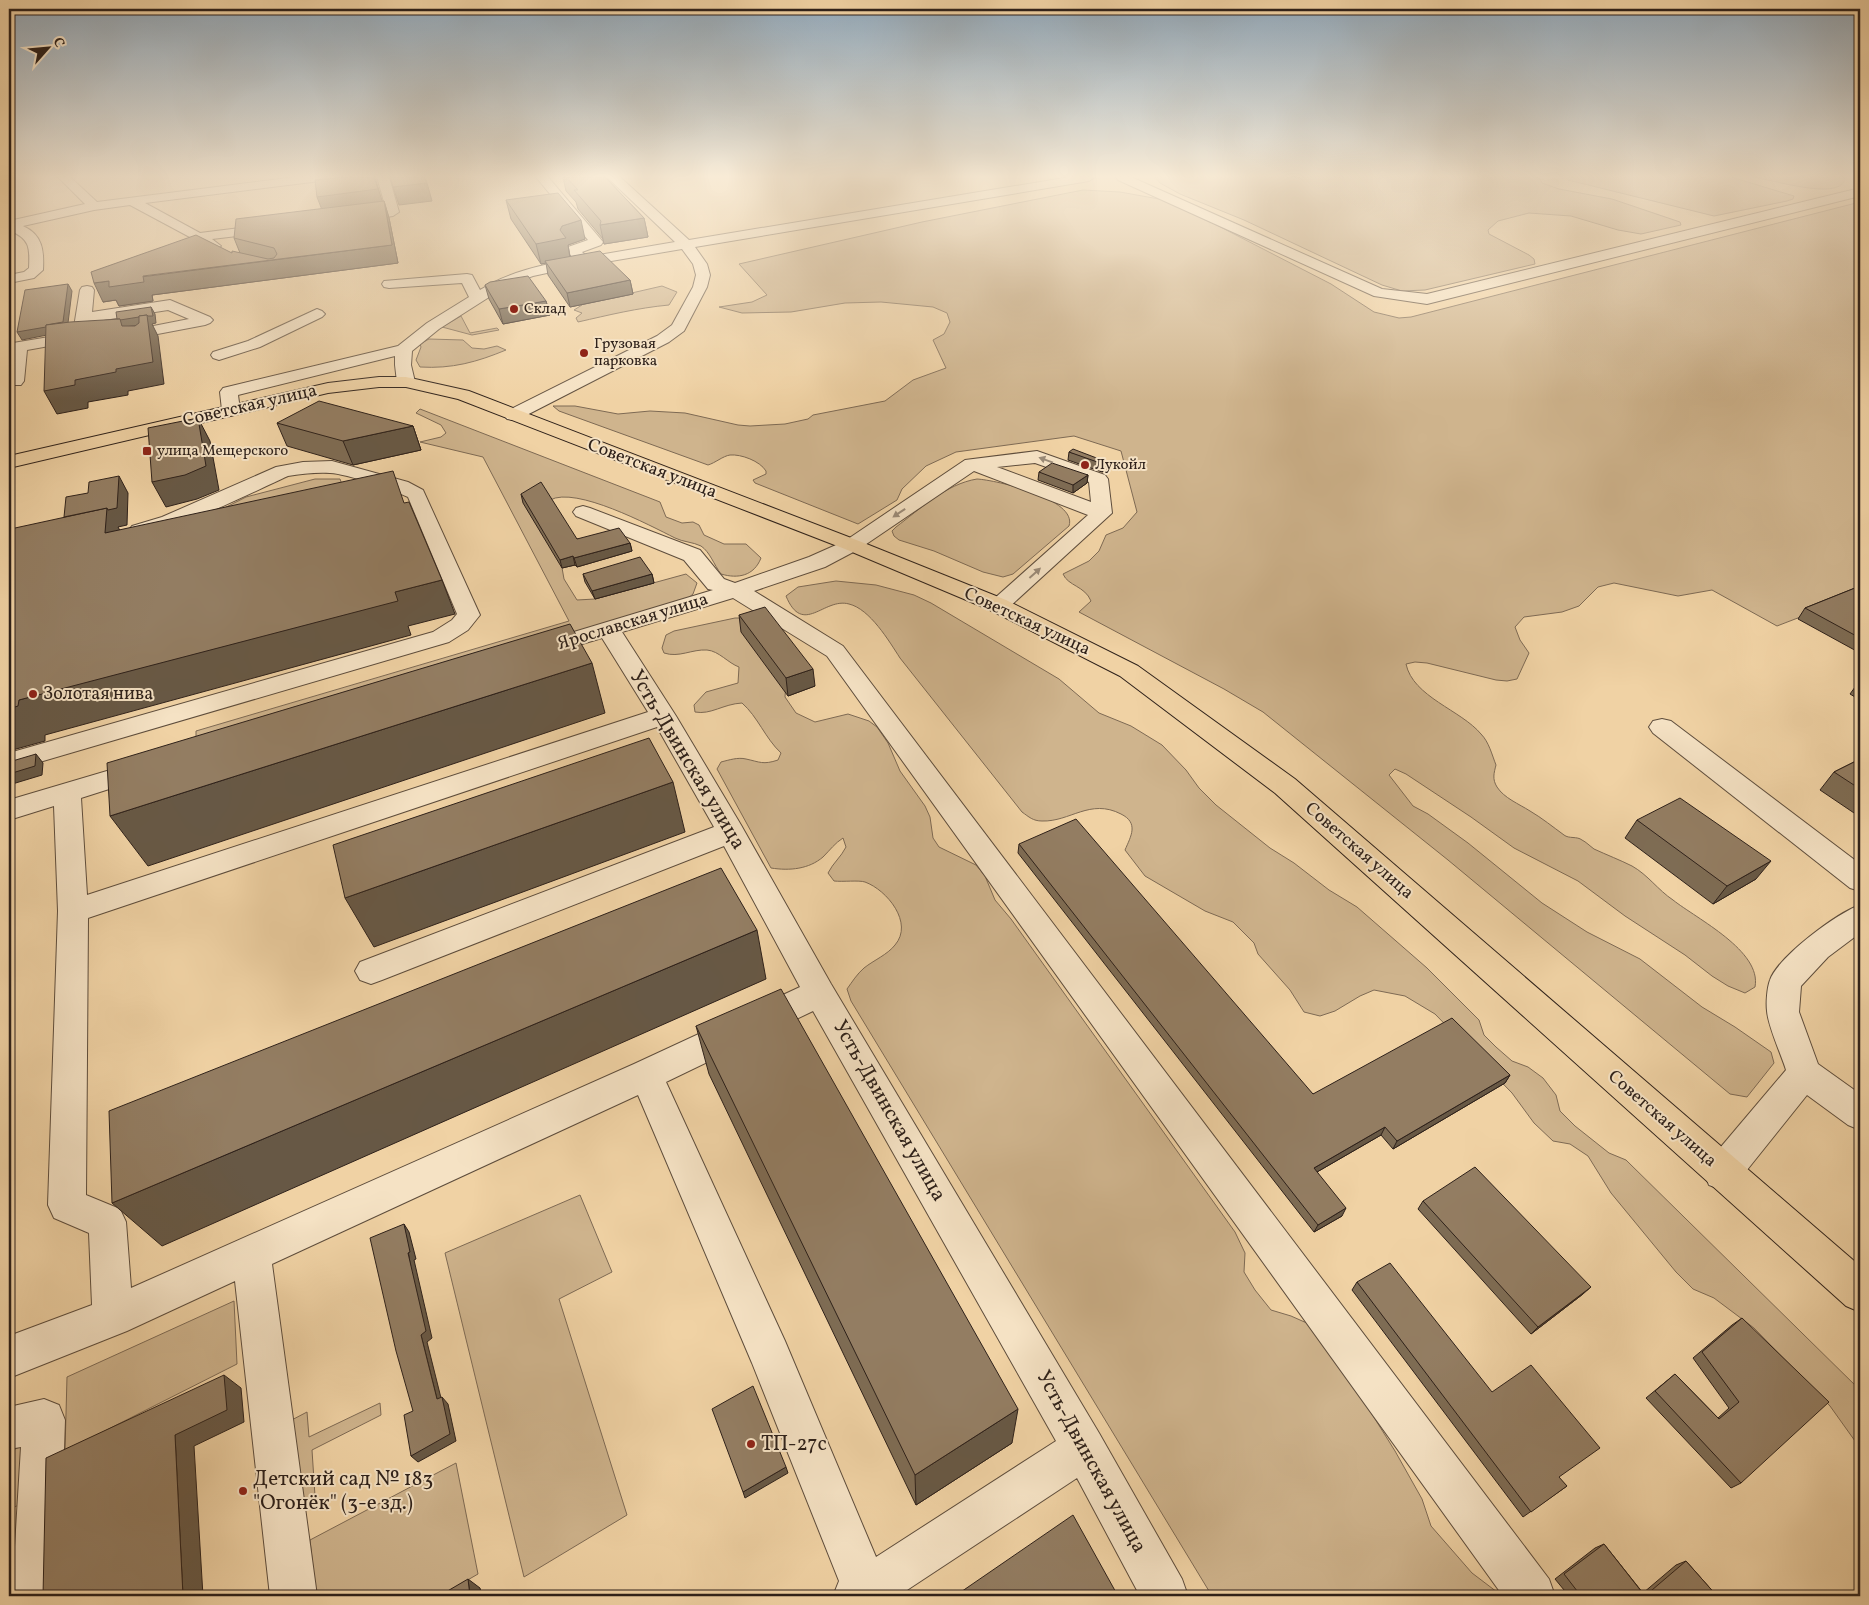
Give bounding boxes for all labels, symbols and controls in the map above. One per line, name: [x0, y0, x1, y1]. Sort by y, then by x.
north arrow: [22, 22, 72, 72]
text: С: [48, 34, 69, 51]
place label: Склад: [524, 299, 566, 320]
marker: Склад: [508, 303, 520, 315]
place label: Грузовая парковка: [594, 334, 657, 372]
marker: Грузовая парковка: [578, 347, 590, 359]
street label: Советская улица: [180, 378, 320, 434]
street label: Советская улица: [584, 433, 720, 505]
place label: улица Мещерского: [157, 441, 288, 462]
marker: улица Мещерского: [141, 445, 153, 457]
place label: Лукойл: [1095, 455, 1146, 476]
one-way arrow: [1038, 456, 1053, 464]
marker: Лукойл: [1079, 459, 1091, 471]
one-way arrow: [893, 508, 906, 518]
one-way arrow: [1028, 567, 1040, 579]
street label: Советская улица: [960, 582, 1094, 662]
street label: Ярославская улица: [554, 587, 712, 657]
street label: Усть-Двинская улица: [622, 665, 752, 855]
place label: Золотая нива: [43, 682, 153, 707]
marker: Золотая нива: [27, 688, 39, 700]
street label: Советская улица: [1299, 797, 1419, 905]
street label: Усть-Двинская улица: [825, 1015, 953, 1207]
street label: Советская улица: [1602, 1065, 1722, 1173]
street label: Усть-Двинская улица: [1029, 1365, 1153, 1559]
place label: ТП-27c: [761, 1430, 827, 1459]
marker: ТП-27c: [745, 1438, 757, 1450]
place label: Детский сад № 183 "Огонёк" (3-е зд.): [253, 1465, 433, 1518]
marker: Детский сад № 183 "Огонёк" (3-е зд.): [237, 1485, 249, 1497]

